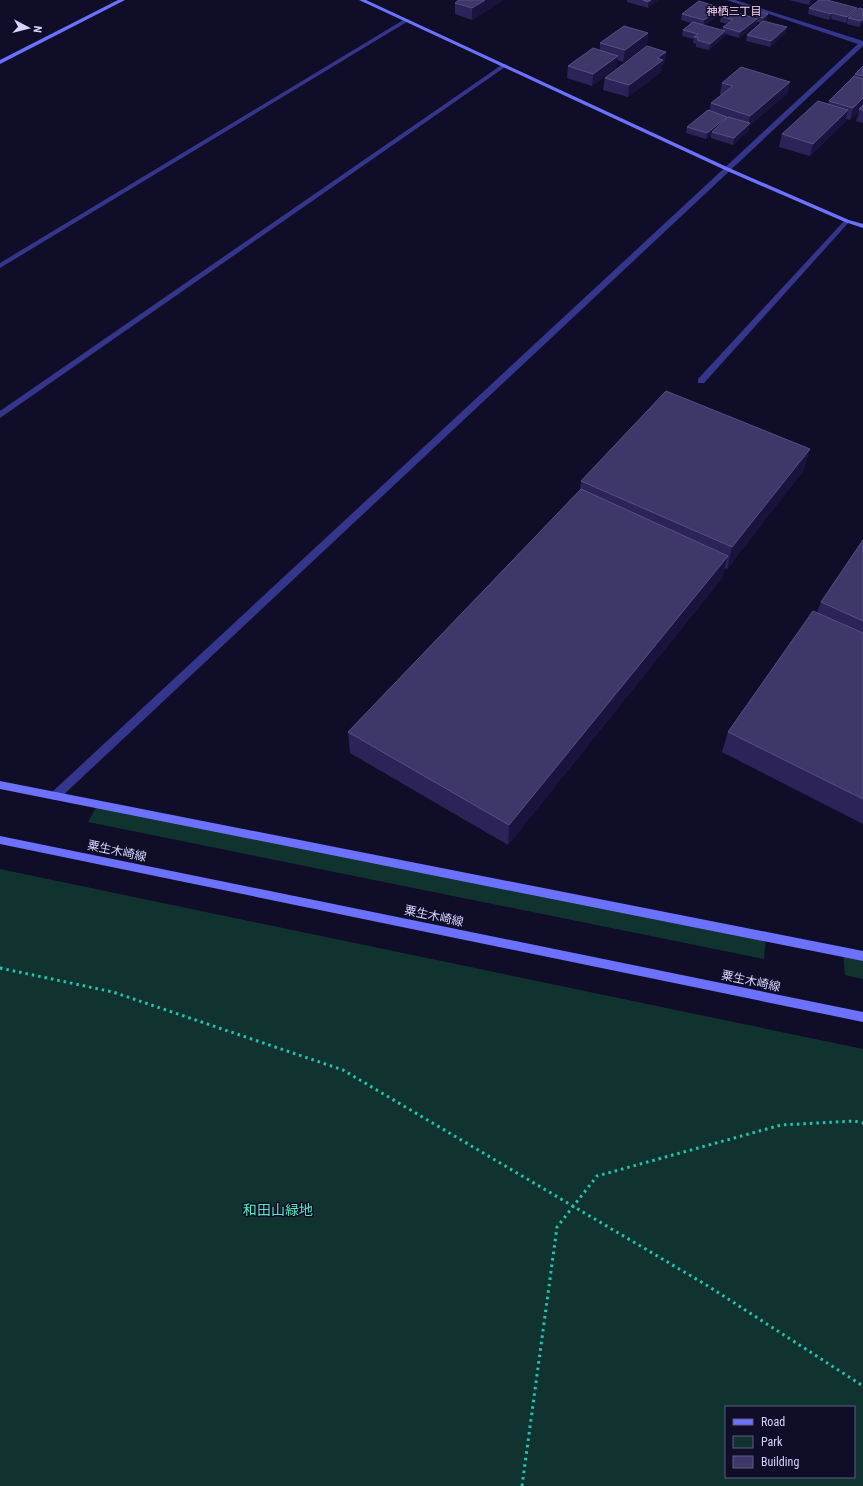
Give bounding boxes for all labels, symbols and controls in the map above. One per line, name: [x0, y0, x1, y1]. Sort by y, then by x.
district label: 神栖三丁目: [707, 5, 762, 18]
north arrow: [8, 8, 48, 48]
text: N: [31, 25, 44, 34]
street label: 粟生木崎線: [86, 838, 148, 864]
street label: 粟生木崎線: [403, 903, 465, 929]
street label: 粟生木崎線: [720, 968, 782, 994]
park label: 和田山緑地: [243, 1202, 313, 1218]
legend: [725, 1406, 855, 1478]
text: Road: [761, 1415, 785, 1429]
text: Park: [761, 1435, 783, 1449]
text: Building: [761, 1455, 799, 1469]

